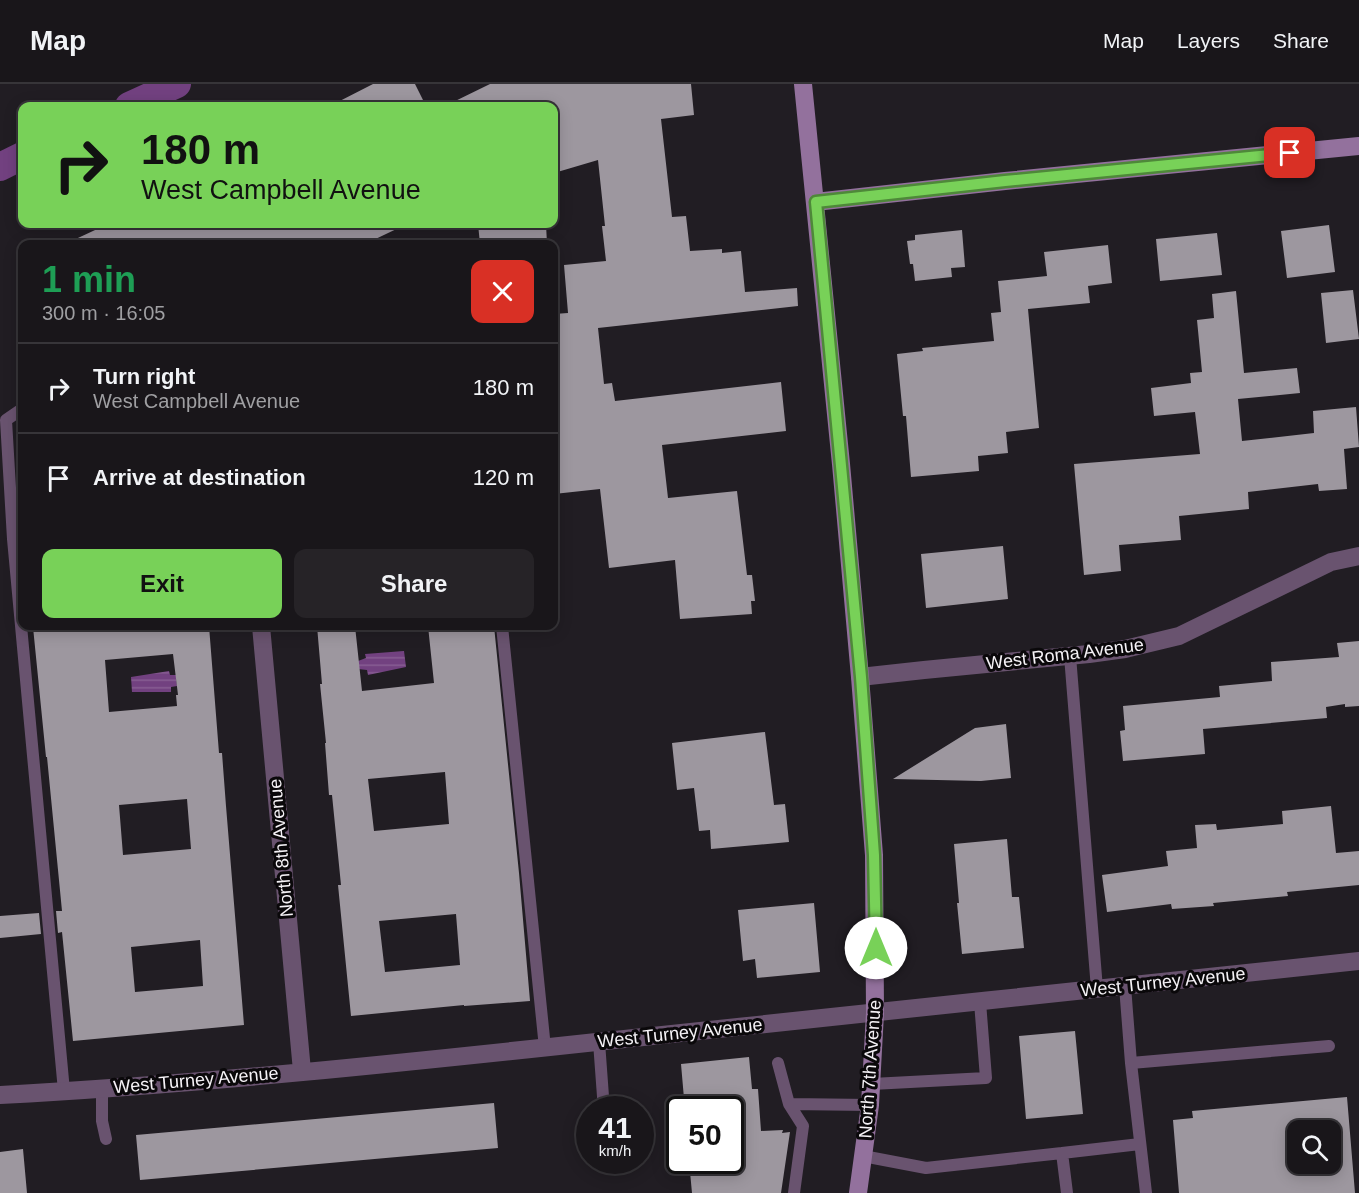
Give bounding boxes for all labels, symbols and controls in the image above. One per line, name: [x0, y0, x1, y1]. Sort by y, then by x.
text: Map: [30, 25, 86, 56]
text: Map: [1103, 29, 1144, 52]
text: Layers: [1177, 29, 1240, 52]
text: Share: [1273, 29, 1329, 52]
icon: right: [42, 126, 120, 204]
text: 180 m: [141, 126, 260, 173]
pin: [1264, 127, 1315, 178]
icon: arrive: [1273, 136, 1306, 169]
text: West Campbell Avenue: [141, 175, 421, 205]
text: 1 min: [42, 259, 136, 300]
button: close: [471, 260, 534, 323]
text: 300 m · 16:05: [42, 302, 165, 324]
text: Turn right: [93, 364, 195, 389]
icon: right: [42, 372, 75, 405]
text: 180 m: [473, 375, 534, 400]
text: West Campbell Avenue: [93, 390, 300, 412]
icon: arrive: [42, 462, 75, 495]
text: Arrive at destination: [93, 465, 306, 490]
text: 120 m: [473, 465, 534, 490]
button: Exit: [42, 549, 282, 618]
button: Share: [294, 549, 534, 618]
street label: West Roma Avenue: [985, 634, 1145, 674]
street label: North 8th Avenue: [265, 778, 297, 918]
position arrow: [844, 916, 908, 980]
street label: West Turney Avenue: [1080, 963, 1246, 1001]
street label: North 7th Avenue: [855, 999, 885, 1139]
street label: West Turney Avenue: [597, 1014, 763, 1052]
street label: West Turney Avenue: [113, 1063, 279, 1097]
speed limit sign: 50: [666, 1096, 744, 1174]
text: 41: [598, 1111, 632, 1144]
map controls: [1287, 1120, 1341, 1174]
button: search: [1287, 1120, 1341, 1174]
text: km/h: [599, 1142, 631, 1159]

